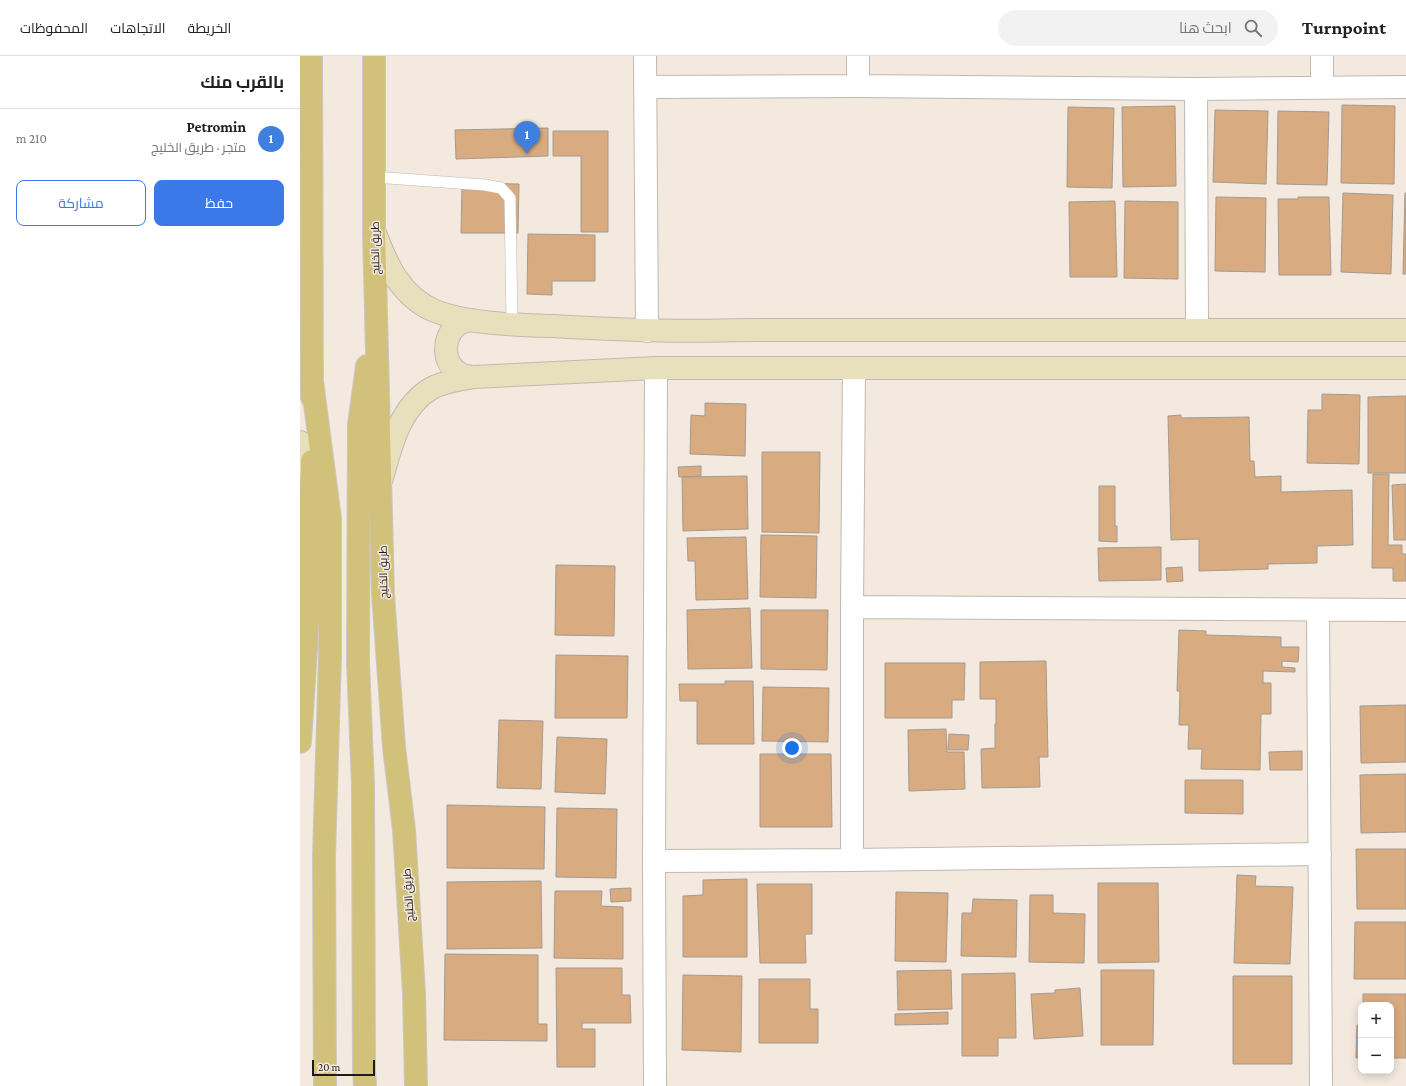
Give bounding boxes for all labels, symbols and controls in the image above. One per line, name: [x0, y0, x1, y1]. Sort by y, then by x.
search box: [998, 10, 1278, 46]
icon: search: [1242, 17, 1264, 39]
text: Turnpoint: [1302, 17, 1386, 38]
text: المحفوظات: [20, 20, 88, 36]
text: الاتجاهات: [110, 20, 166, 36]
text: الخريطة: [188, 20, 231, 36]
text: ابحث هنا: [1179, 20, 1232, 36]
text: بالقرب منك: [201, 73, 284, 92]
text: Petromin: [187, 119, 246, 135]
pin: 1: [514, 121, 540, 154]
text: 210 m: [16, 131, 47, 146]
text: 1: [269, 131, 273, 146]
text: متجر · طريق الخليج: [151, 140, 246, 155]
button: مشاركة: [16, 180, 146, 226]
button: حفظ: [154, 180, 284, 226]
street label: طريق الخليج: [369, 221, 383, 275]
street label: طريق الخليج: [377, 545, 391, 599]
your location: [782, 738, 802, 758]
street label: طريق الخليج: [400, 868, 418, 922]
map controls: [1358, 1002, 1394, 1074]
button: +: [1358, 1002, 1394, 1038]
button: −: [1358, 1038, 1394, 1074]
scale bar: [312, 1058, 375, 1077]
text: 20 m: [318, 1061, 340, 1073]

